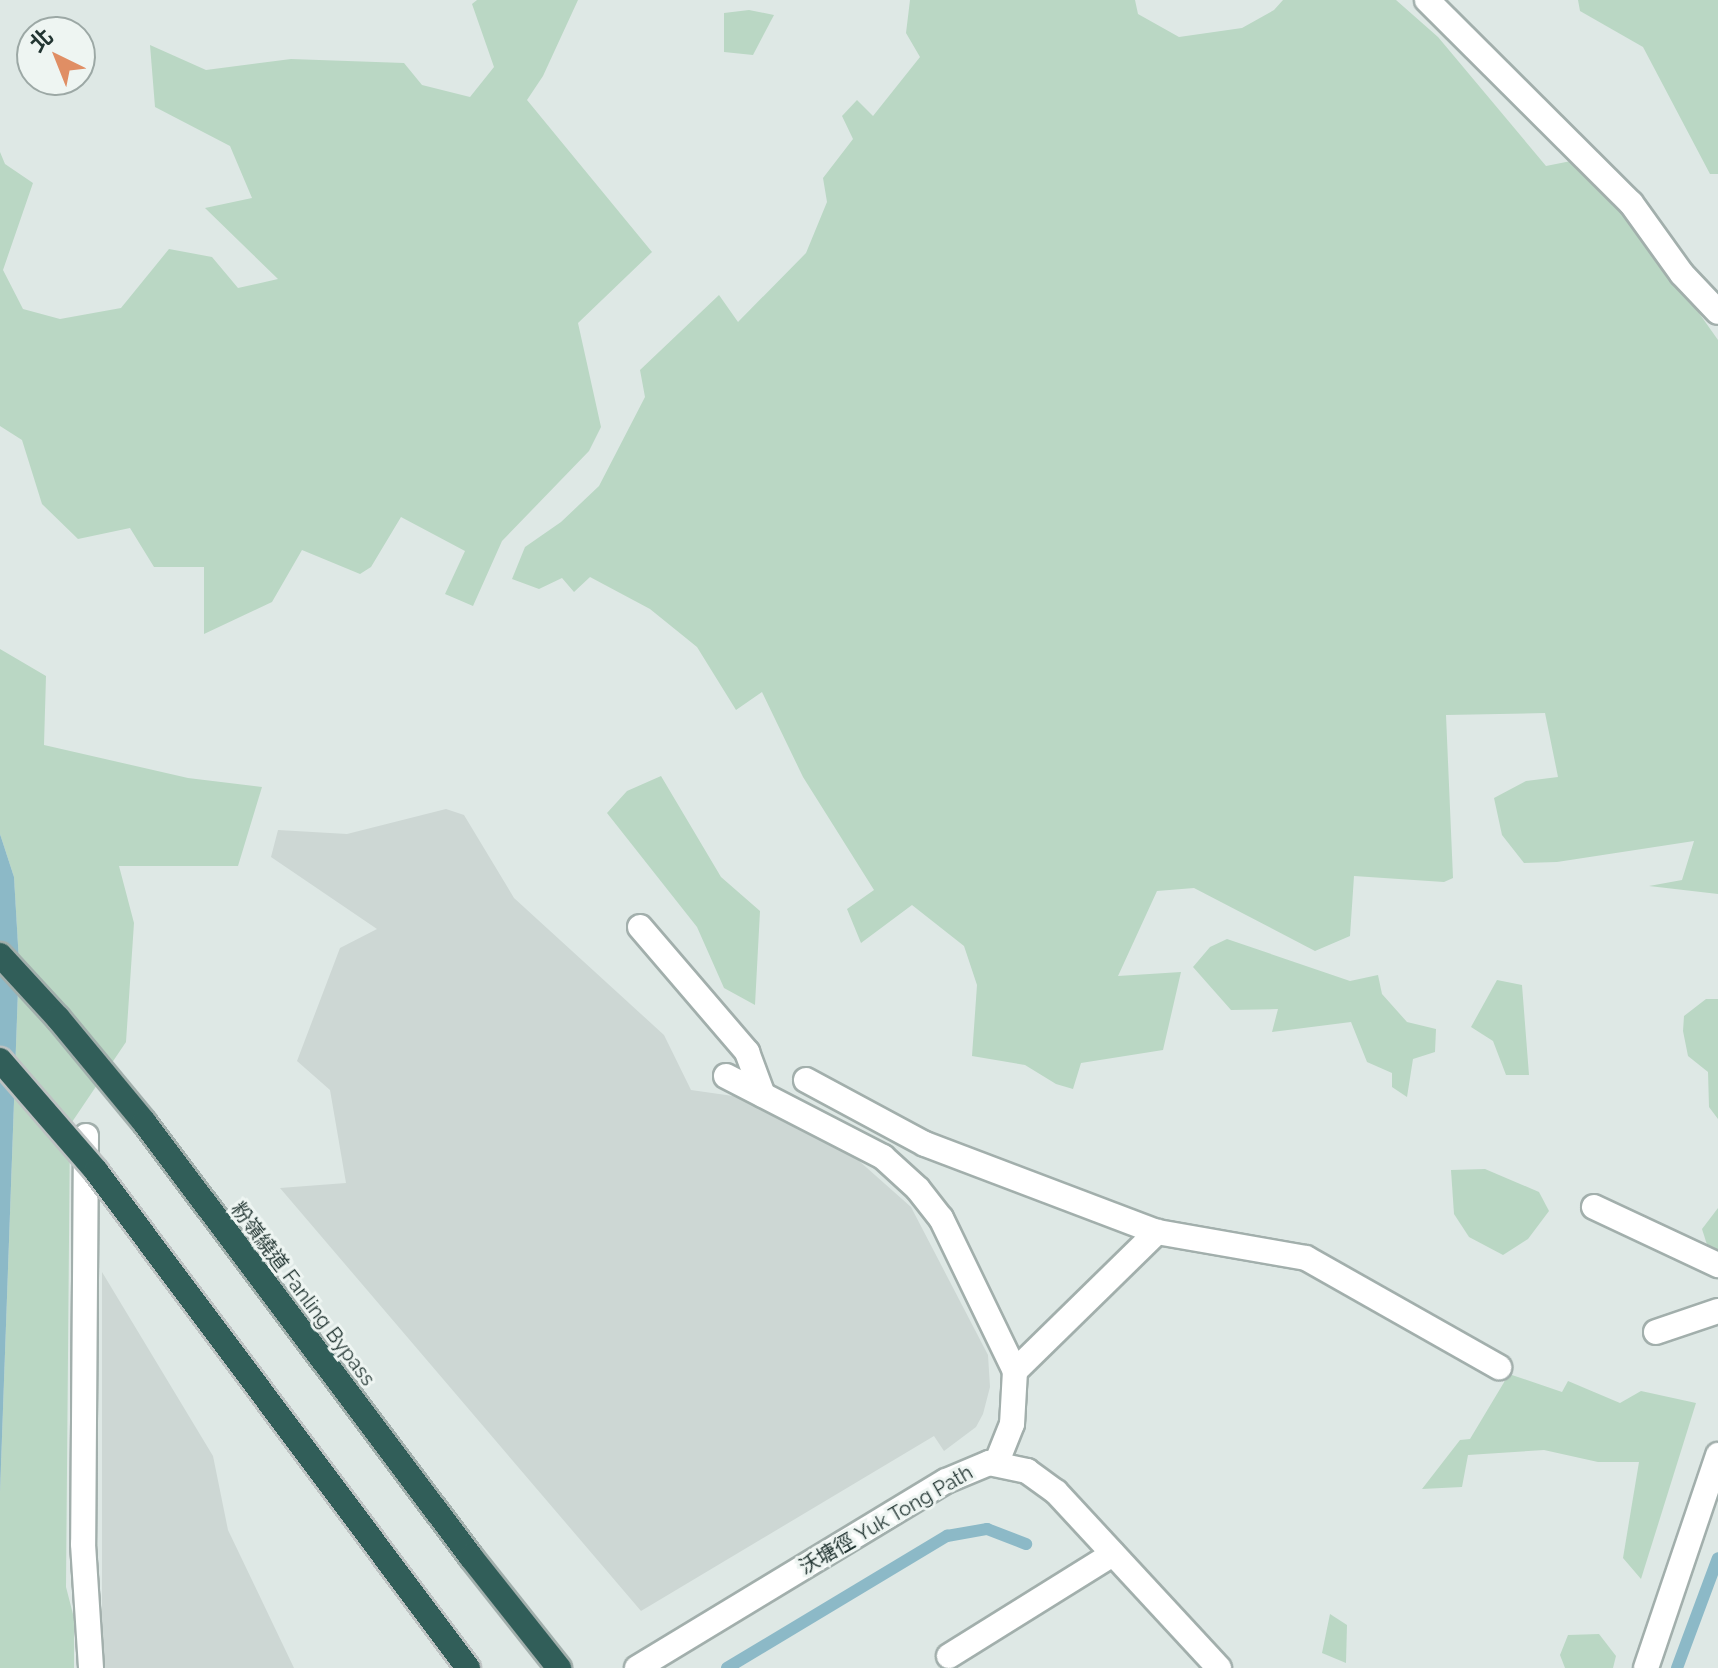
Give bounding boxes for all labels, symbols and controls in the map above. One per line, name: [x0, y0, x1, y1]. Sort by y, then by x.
north arrow: [16, 16, 96, 96]
text: 北: [24, 23, 58, 57]
street label: 粉嶺繞道 Fanling Bypass: [226, 1197, 380, 1391]
street label: 沃塘徑 Yuk Tong Path: [795, 1460, 977, 1580]

